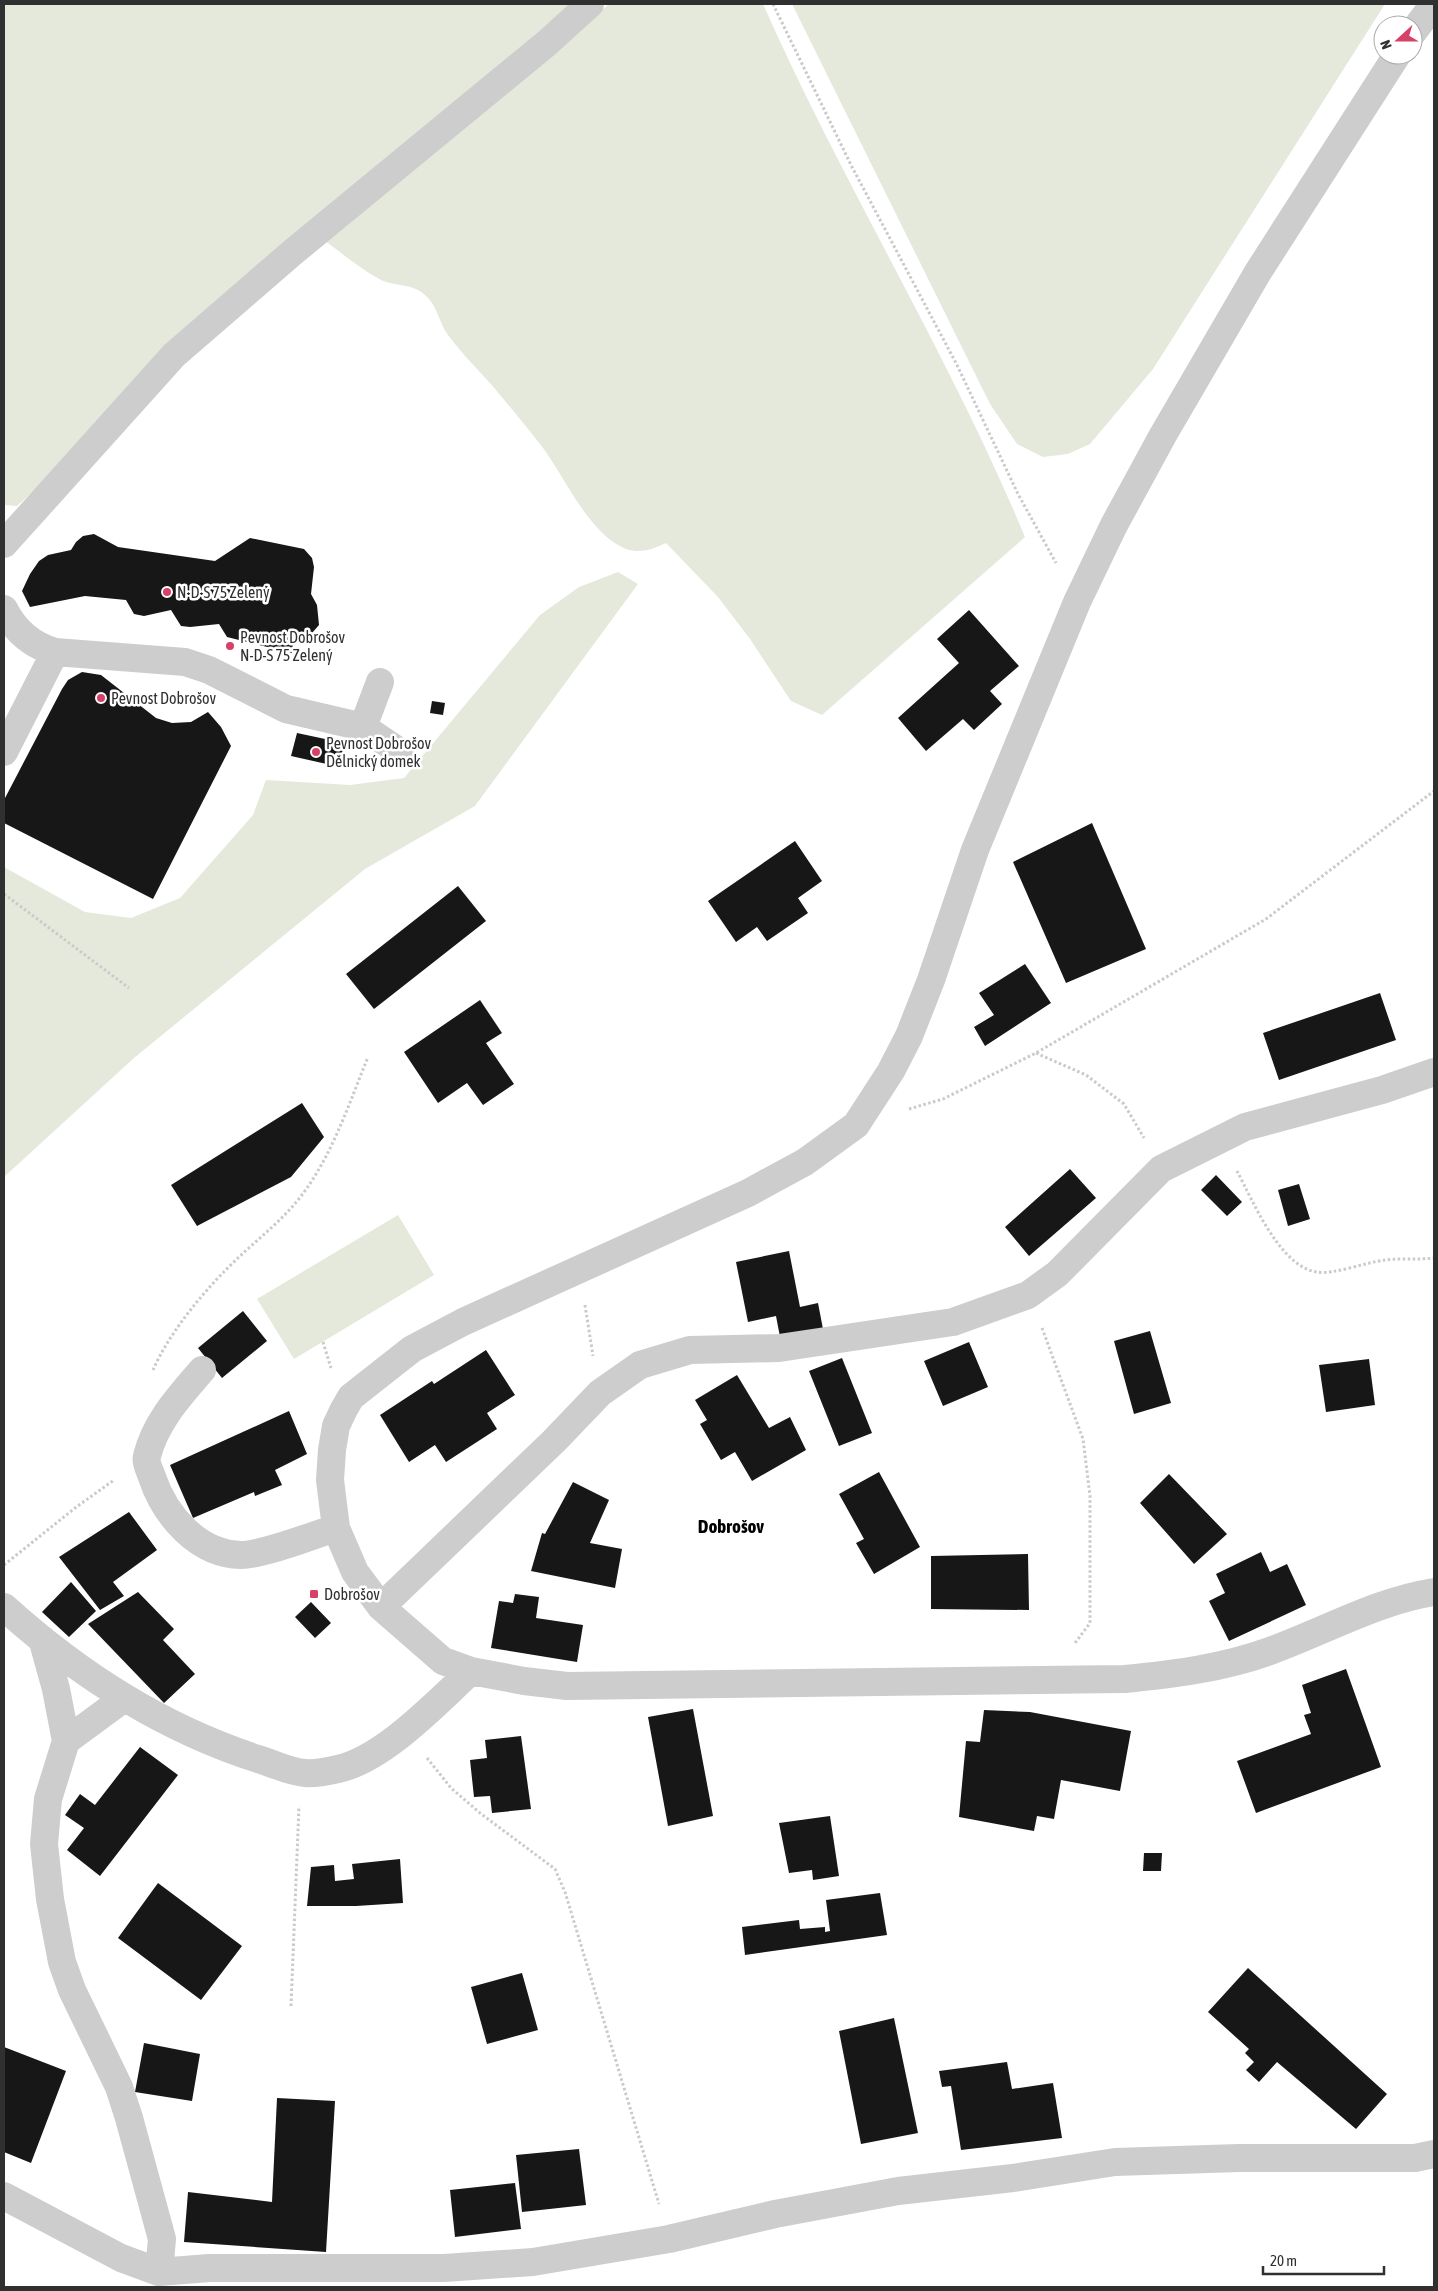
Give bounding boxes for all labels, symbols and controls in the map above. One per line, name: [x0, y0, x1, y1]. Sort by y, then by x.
north arrow: [1373, 15, 1423, 65]
text: N: [1377, 38, 1395, 51]
place label: N-D-S 75 Zelený: [177, 583, 270, 602]
marker: N-D-S 75 Zelený: [161, 586, 173, 598]
place label: Pevnost Dobrošov N-D-S 75 Zelený: [240, 628, 345, 665]
marker: Pevnost Dobrošov N-D-S 75 Zelený: [224, 640, 236, 652]
place label: Pevnost Dobrošov: [111, 689, 216, 707]
marker: Pevnost Dobrošov: [95, 692, 107, 704]
place label: Pevnost Dobrošov Dělnický domek: [326, 734, 431, 771]
marker: Pevnost Dobrošov Dělnický domek: [310, 746, 322, 758]
district label: Dobrošov: [698, 1515, 764, 1537]
place label: Dobrošov: [324, 1585, 380, 1603]
marker: Dobrošov: [308, 1588, 320, 1600]
scale bar: [1263, 2244, 1384, 2276]
text: 20 m: [1270, 2252, 1297, 2269]

